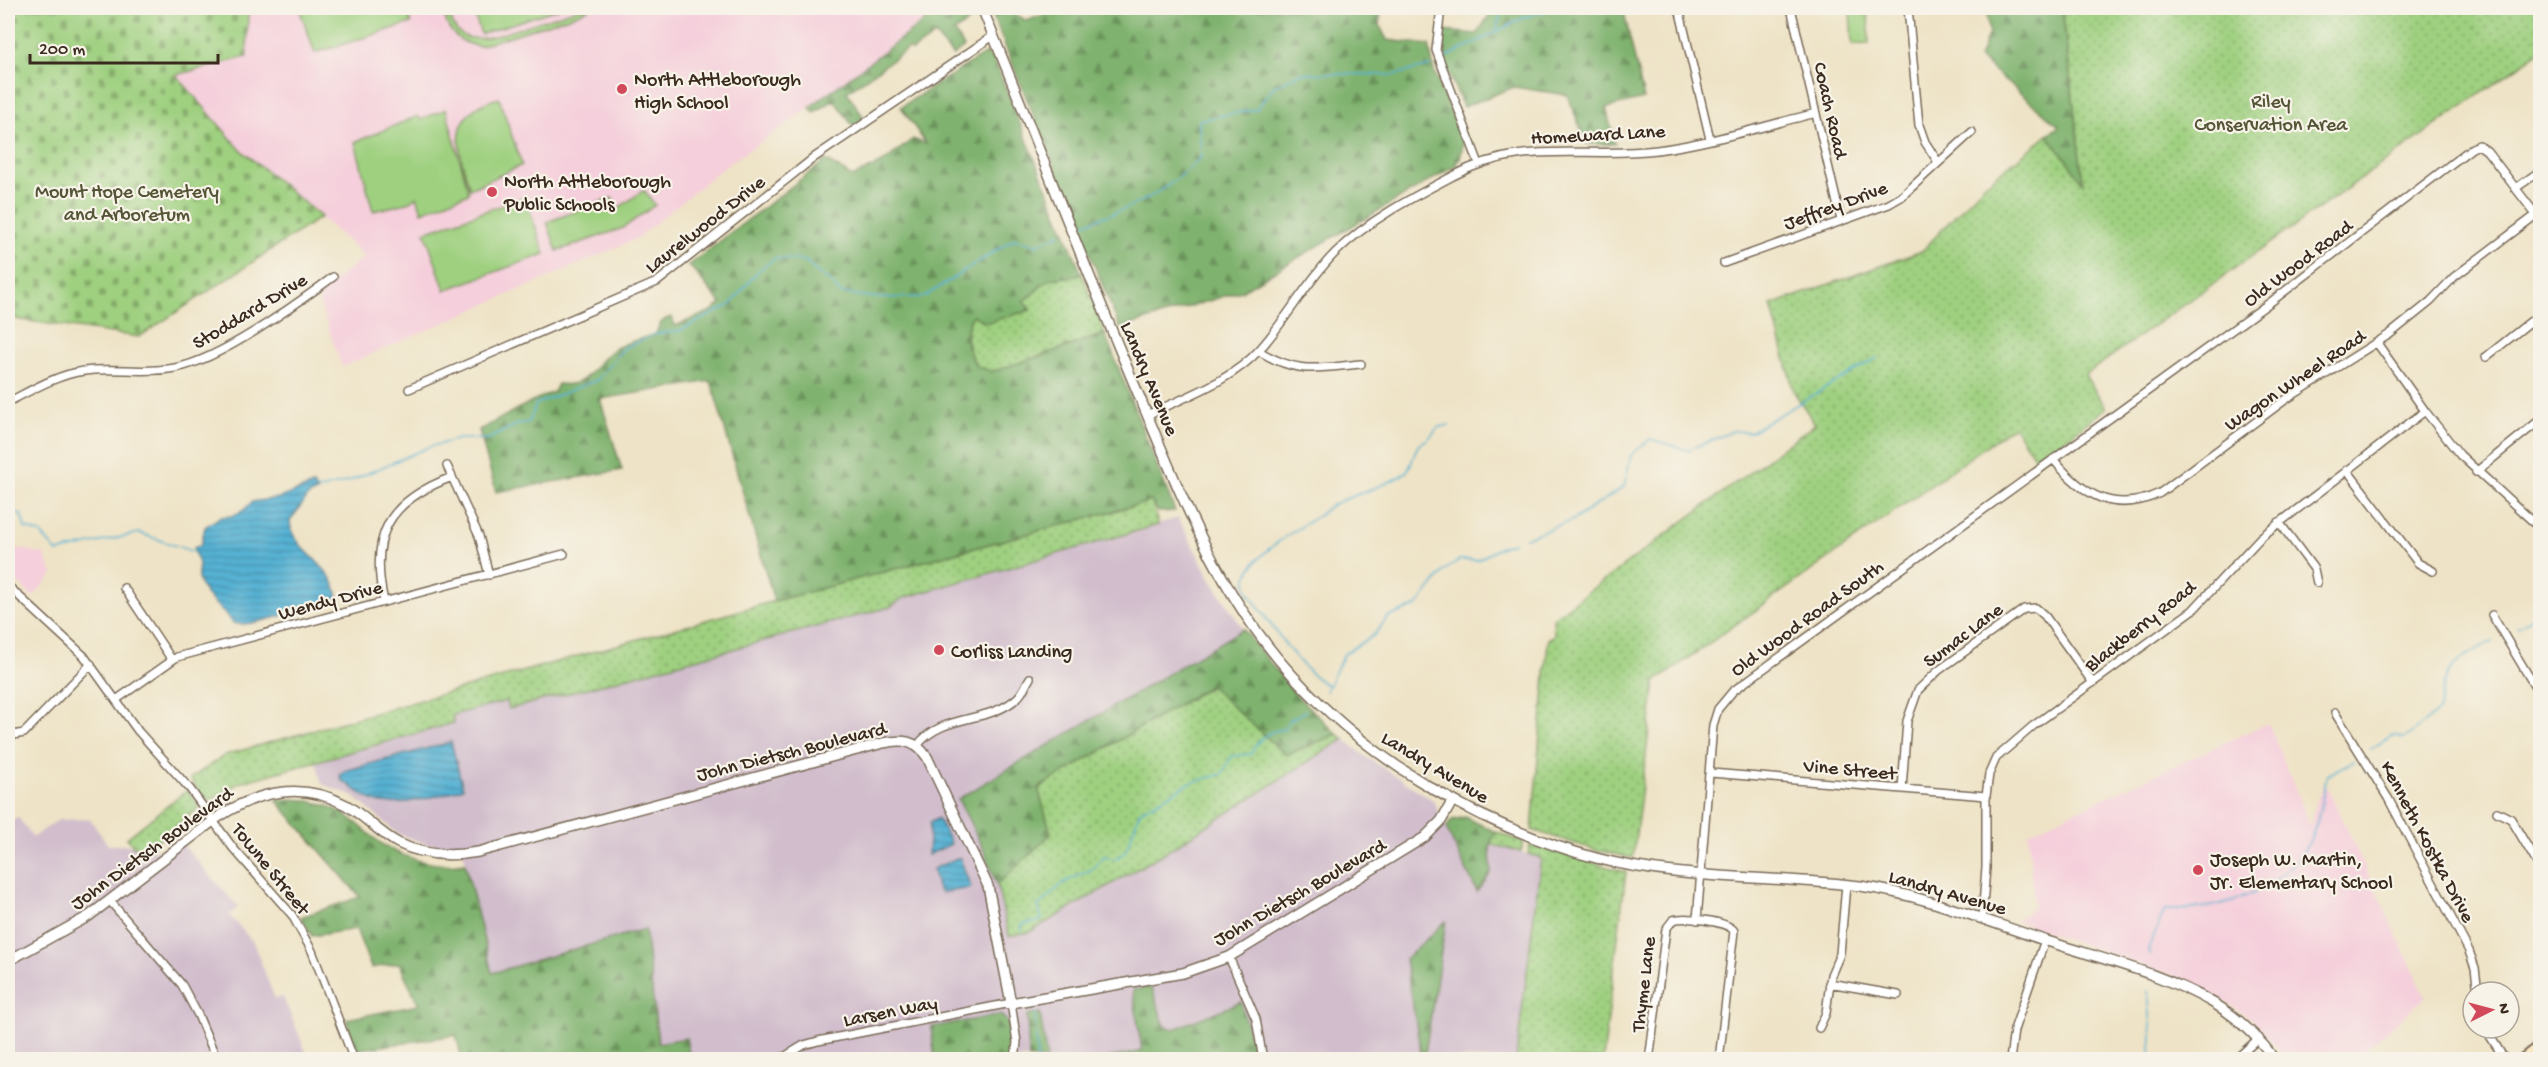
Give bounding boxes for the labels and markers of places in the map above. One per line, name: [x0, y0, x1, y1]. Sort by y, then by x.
place label: North Attleborough High School: [634, 70, 801, 116]
marker: North Attleborough High School: [615, 82, 629, 96]
place label: North Attleborough Public Schools: [503, 172, 671, 218]
marker: North Attleborough Public Schools: [485, 185, 499, 199]
place label: Corliss Landing: [951, 642, 1072, 665]
marker: Corliss Landing: [932, 643, 946, 657]
place label: Joseph W. Martin, Jr. Elementary School: [2210, 850, 2393, 896]
marker: Joseph W. Martin, Jr. Elementary School: [2191, 863, 2205, 877]

